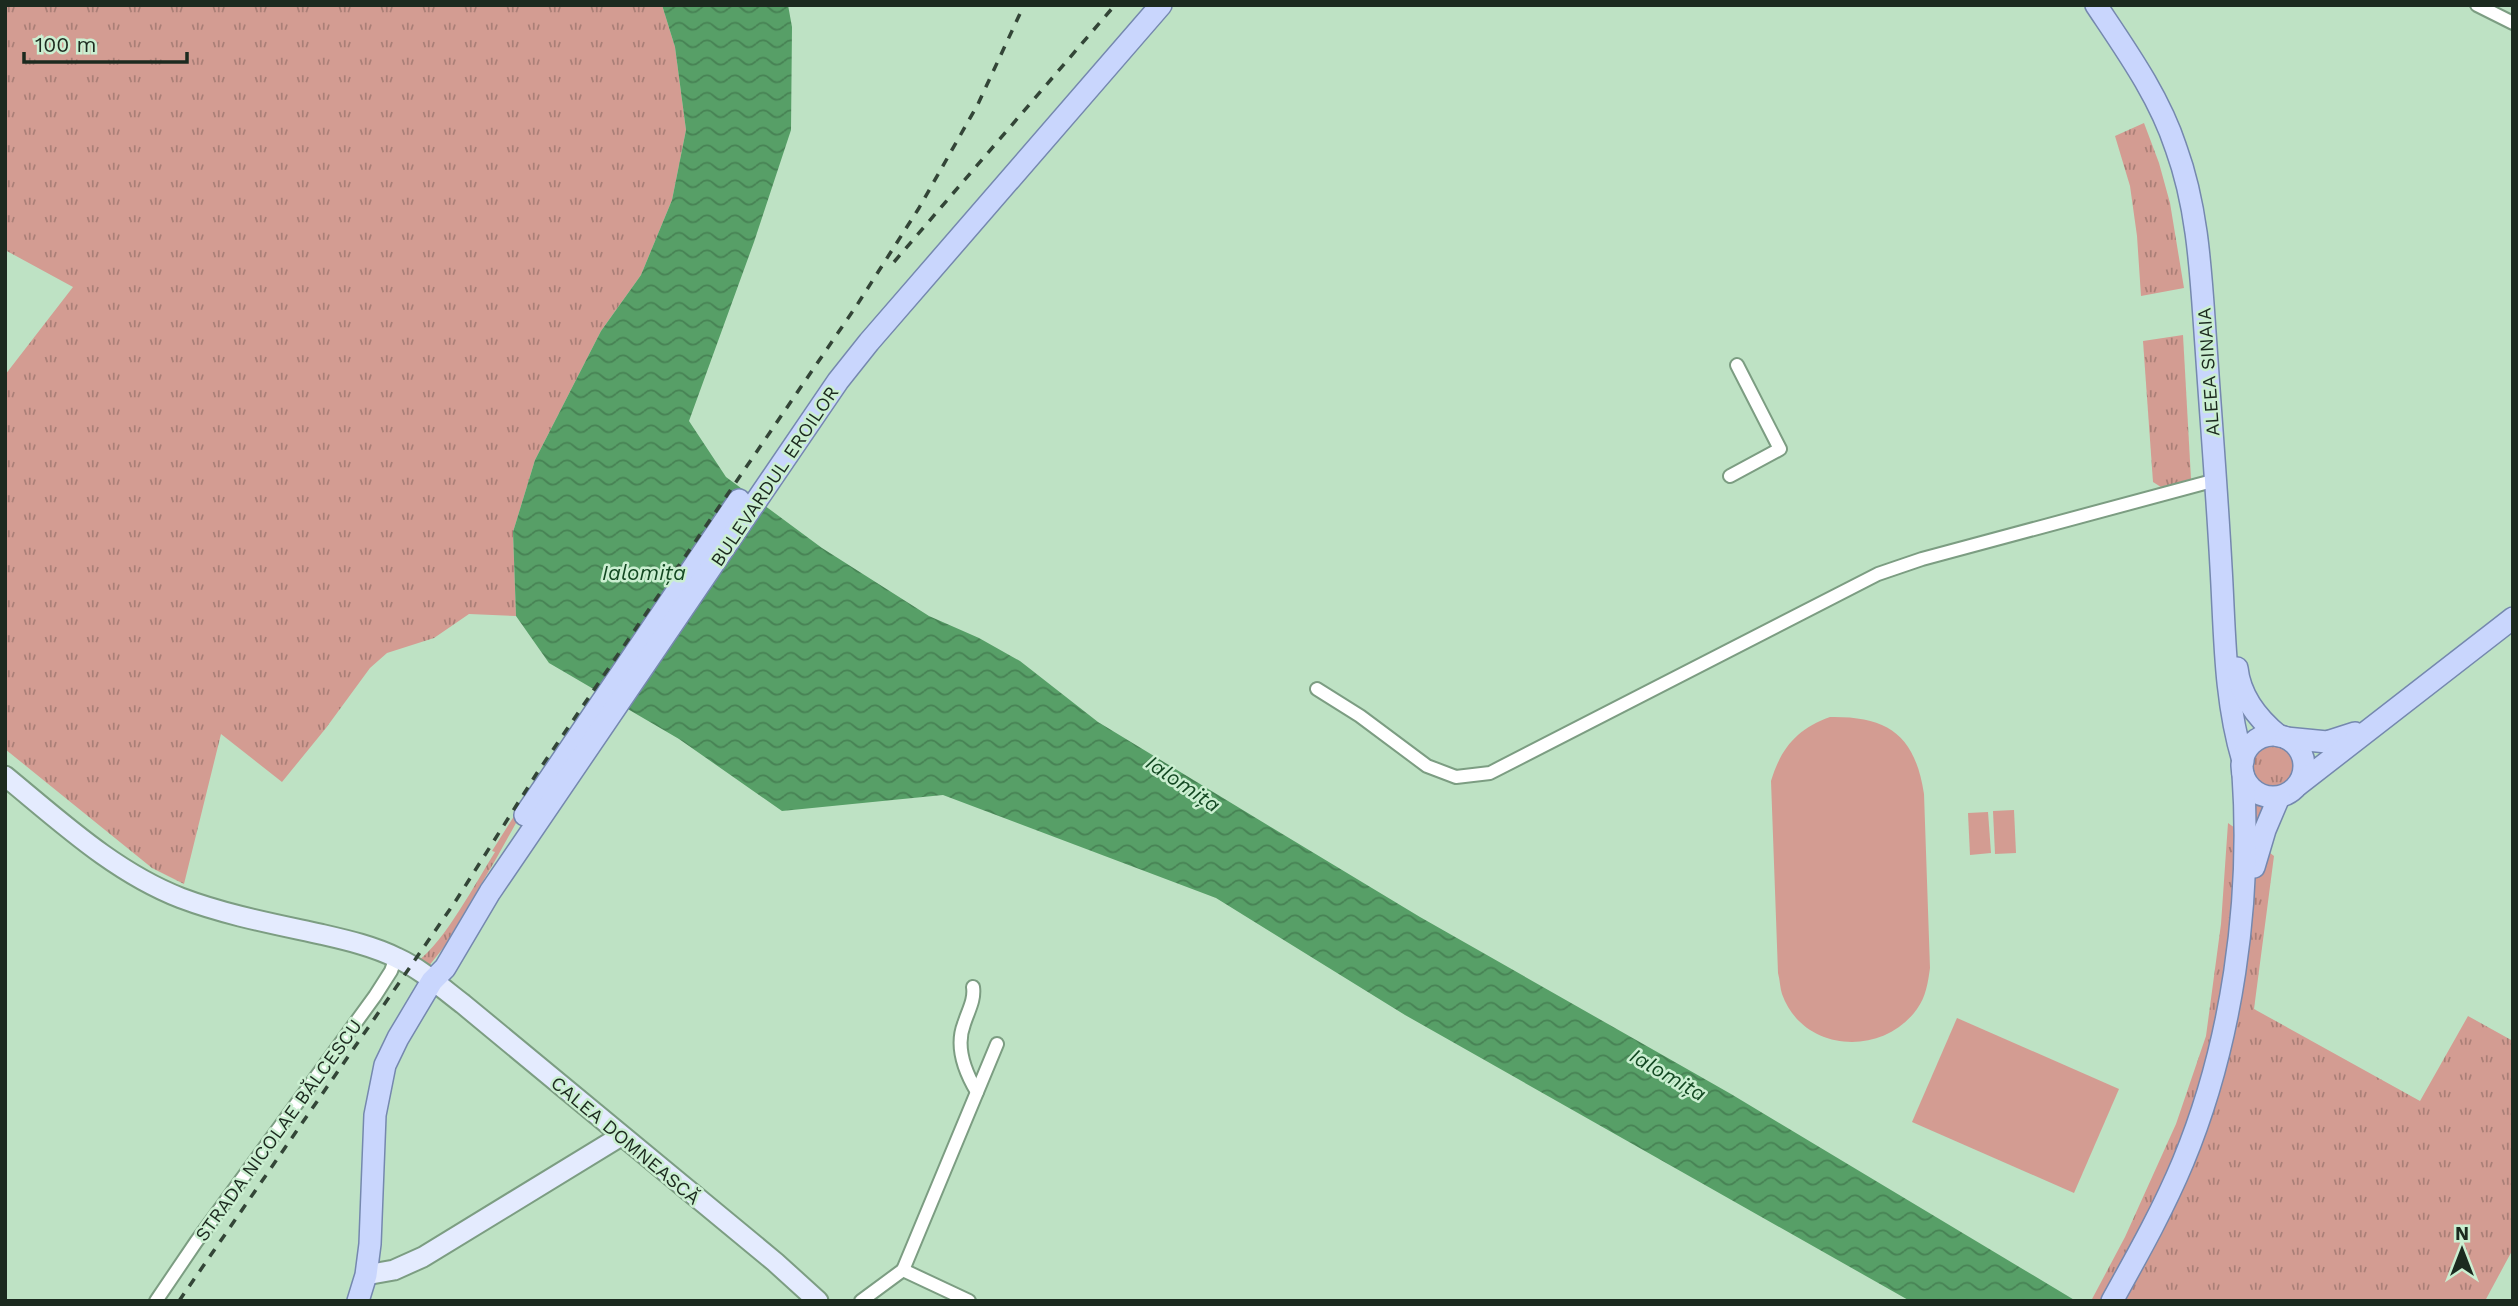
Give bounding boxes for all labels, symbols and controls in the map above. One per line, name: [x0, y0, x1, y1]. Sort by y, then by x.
scale bar: [24, 21, 187, 65]
text: 100 m: [35, 32, 97, 57]
street label: ALEEA SINAIA: [2193, 306, 2224, 437]
street label: BULEVARDUL EROILOR: [705, 382, 843, 571]
water label: Ialomița: [602, 560, 686, 585]
water label: Ialomița: [1142, 750, 1225, 817]
street label: STRADA NICOLAE BĂLCESCU: [190, 1015, 367, 1246]
water label: Ialomița: [1626, 1043, 1711, 1106]
street label: CALEA DOMNEASCĂ: [546, 1071, 705, 1210]
north arrow: [2427, 1215, 2497, 1285]
text: N: [2455, 1222, 2469, 1245]

